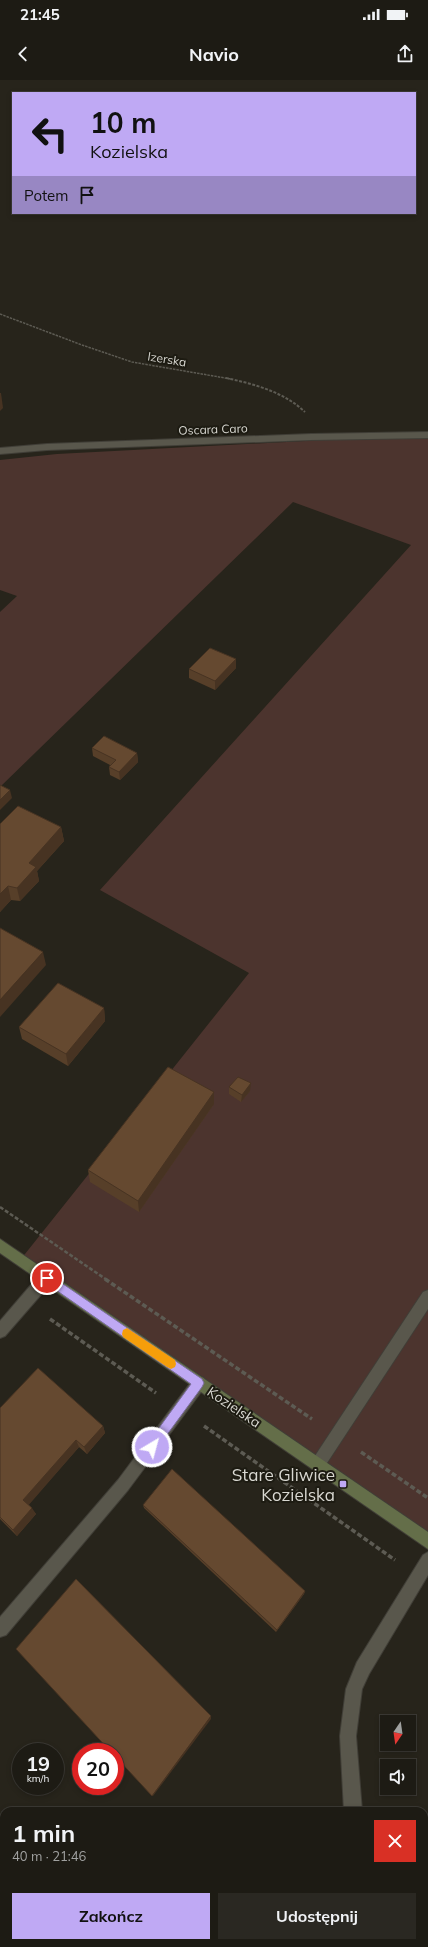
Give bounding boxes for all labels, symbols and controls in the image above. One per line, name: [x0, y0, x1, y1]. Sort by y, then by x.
text: 21:45: [20, 5, 60, 24]
icon: back: [12, 43, 34, 65]
text: Navio: [189, 43, 239, 66]
icon: share: [394, 43, 416, 65]
text: 10 m: [90, 105, 156, 140]
icon: left: [24, 108, 76, 160]
text: Kozielska: [90, 140, 168, 163]
icon: arrive: [76, 184, 98, 206]
text: Potem: [24, 186, 68, 205]
street label: Izerska: [146, 349, 188, 369]
street label: Oscara Caro: [178, 420, 248, 438]
pin: [30, 1261, 64, 1295]
icon: arrive: [36, 1267, 58, 1289]
street label: Kozielska: [204, 1383, 264, 1431]
position arrow: [131, 1426, 173, 1468]
place label: Stare Gliwice Kozielska: [232, 1464, 335, 1505]
marker: Stare Gliwice Kozielska: [338, 1479, 348, 1489]
north arrow: [380, 1715, 416, 1751]
map controls: [380, 1715, 416, 1795]
speed limit sign: 20: [72, 1743, 124, 1795]
text: 19: [26, 1751, 50, 1776]
button: sound: [380, 1759, 416, 1795]
text: km/h: [27, 1772, 49, 1785]
text: 1 min: [12, 1818, 75, 1848]
button: close: [374, 1820, 416, 1862]
text: 40 m · 21:46: [12, 1848, 86, 1864]
button: Zakończ: [12, 1893, 210, 1939]
button: Udostępnij: [218, 1893, 416, 1939]

